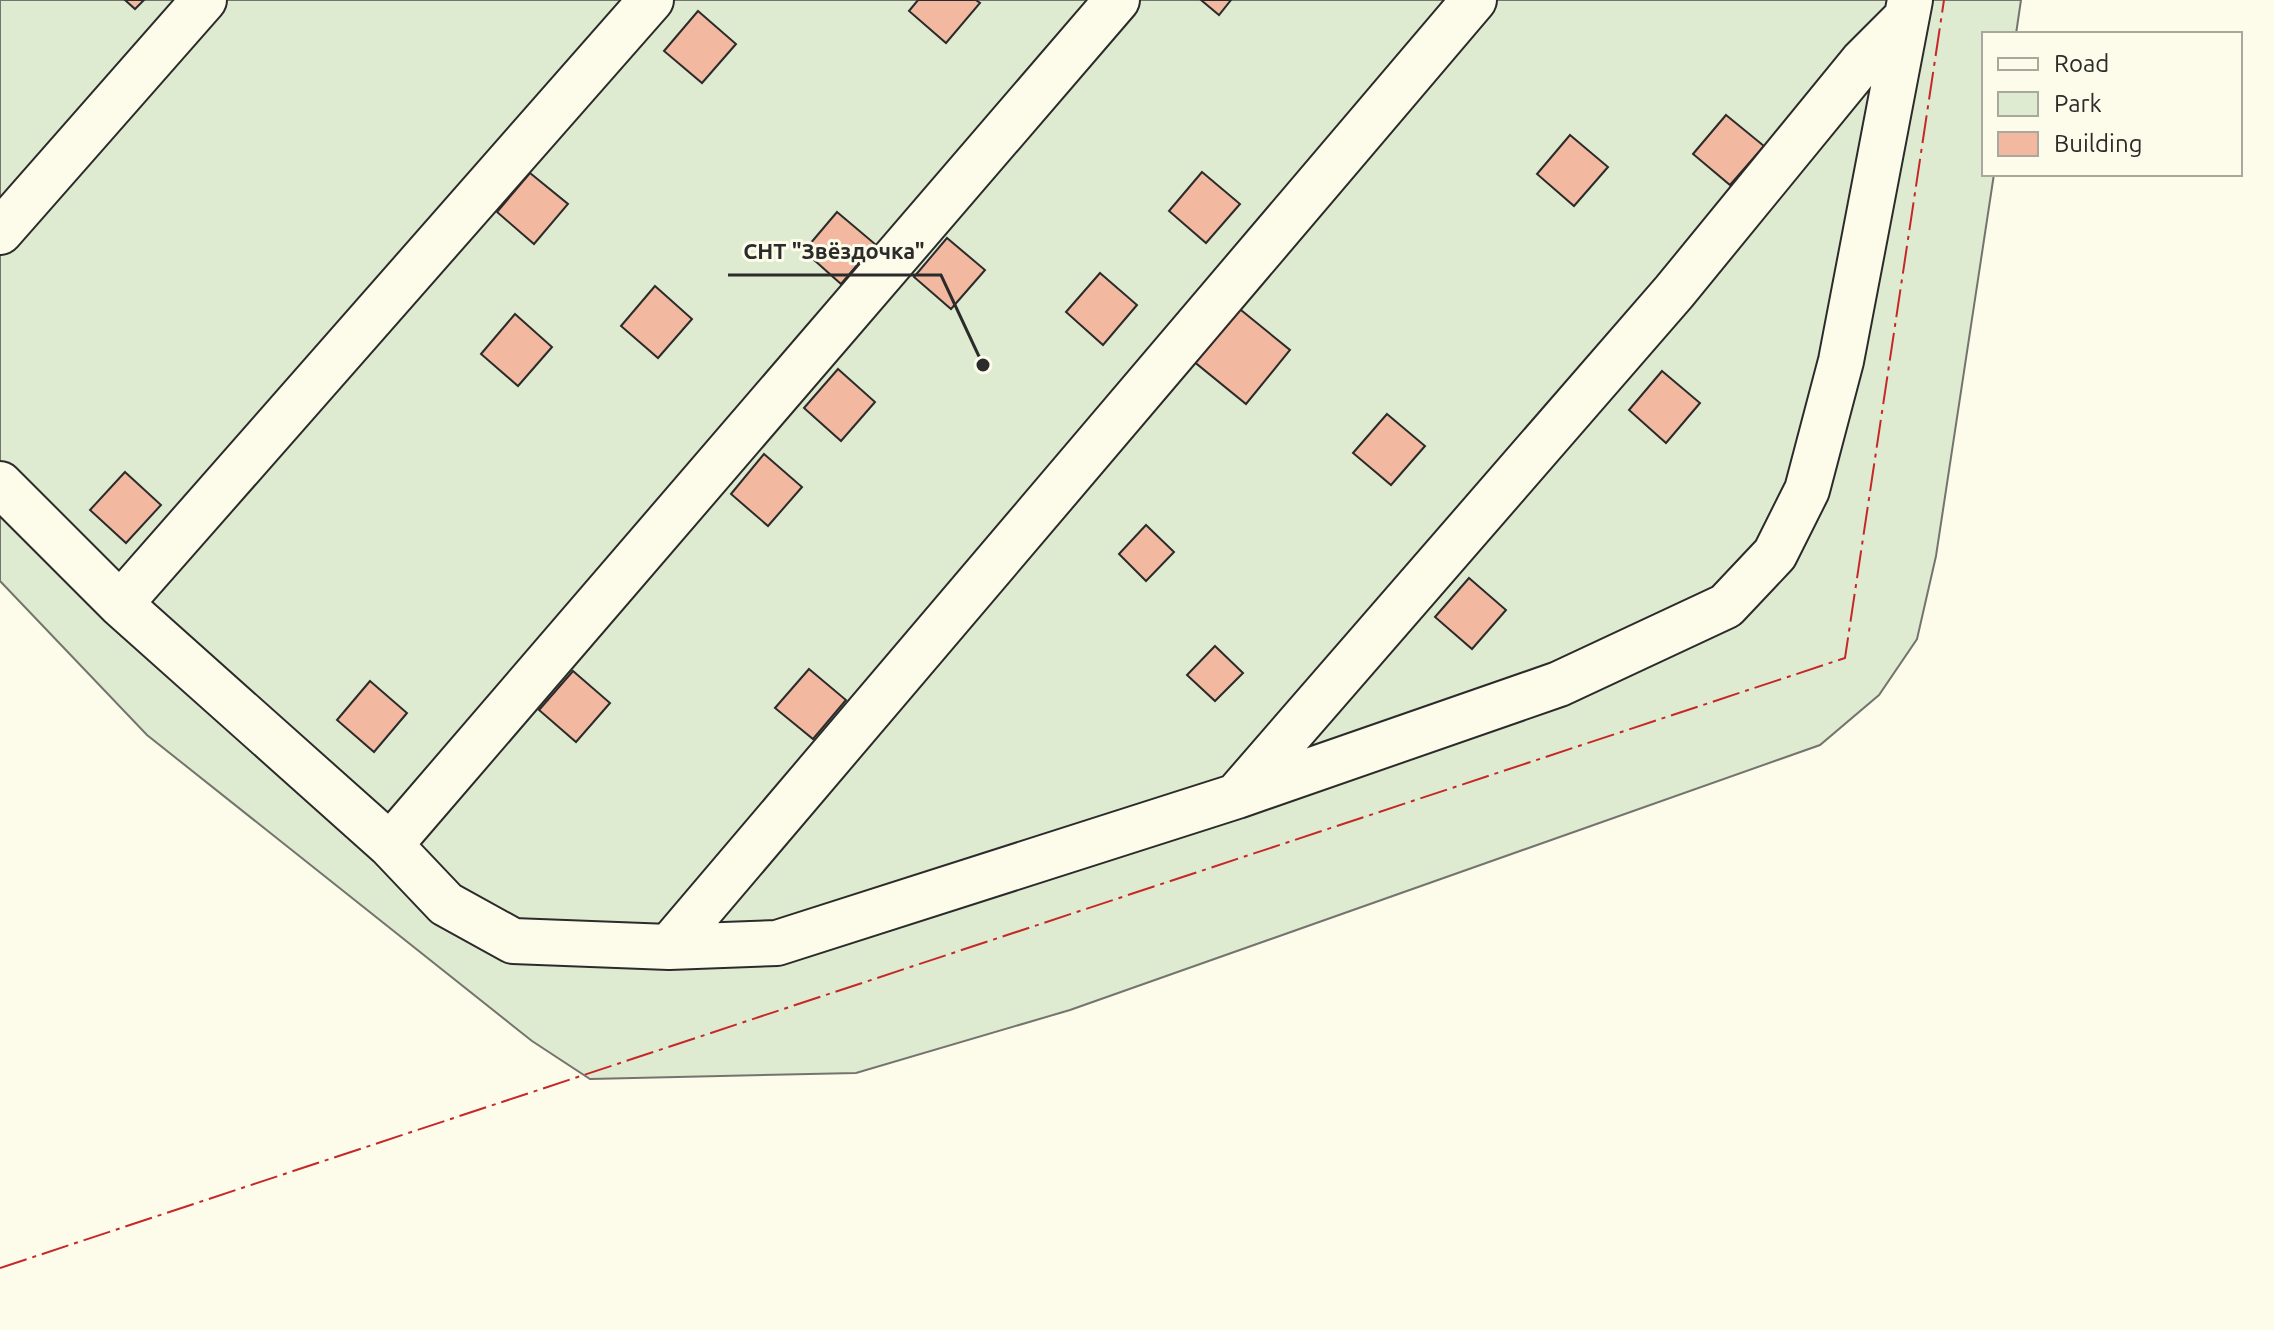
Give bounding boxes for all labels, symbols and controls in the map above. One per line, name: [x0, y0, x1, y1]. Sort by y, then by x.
legend: [1982, 32, 2242, 176]
text: Road: [2054, 50, 2109, 77]
text: Park: [2054, 90, 2102, 117]
text: Building: [2054, 130, 2142, 157]
callout: СНТ "Звёздочка": [728, 229, 941, 275]
text: СНТ "Звёздочка": [743, 238, 925, 263]

